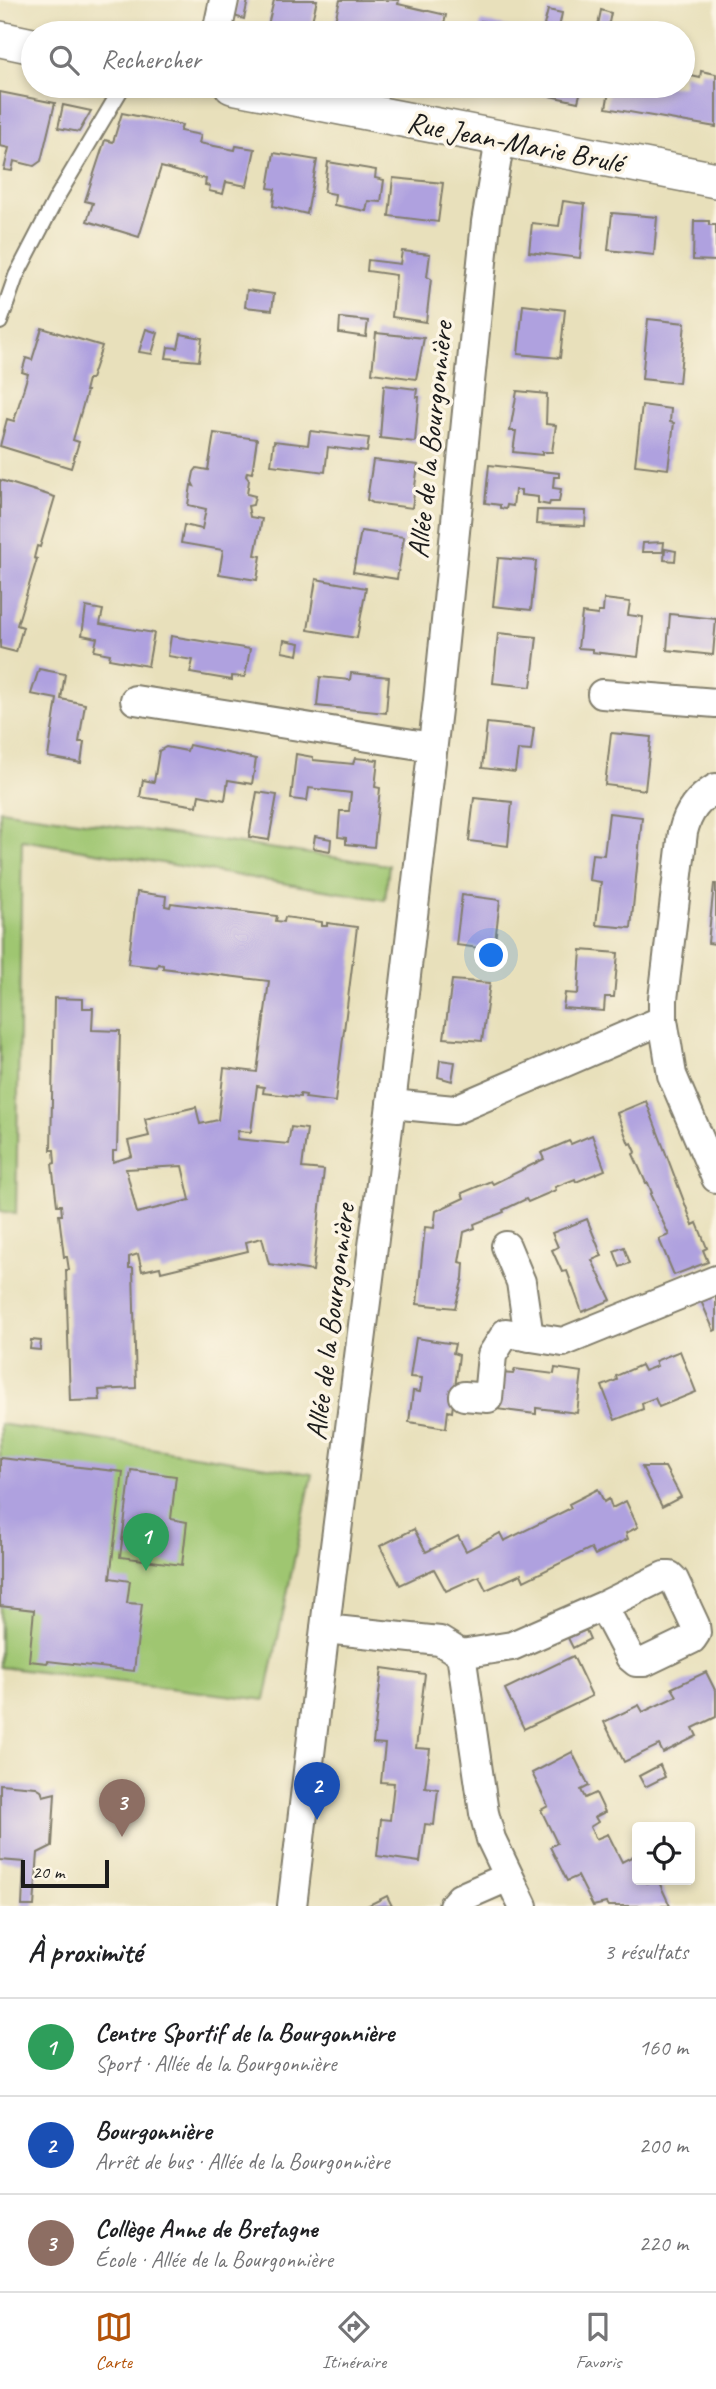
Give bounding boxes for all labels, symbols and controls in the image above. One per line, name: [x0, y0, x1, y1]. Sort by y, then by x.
search box: [21, 21, 695, 98]
icon: search: [45, 41, 83, 79]
text: Rechercher: [101, 43, 201, 76]
street label: Rue Jean-Marie Brulé: [404, 102, 630, 182]
street label: Allée de la Bourgonnière: [399, 318, 462, 560]
your location: [474, 938, 508, 972]
street label: Allée de la Bourgonnière: [297, 1200, 364, 1442]
pin: 1: [123, 1513, 169, 1571]
pin: 2: [294, 1762, 340, 1820]
pin: 3: [99, 1779, 145, 1837]
map controls: [632, 1822, 695, 1885]
button: locate: [632, 1822, 695, 1885]
scale bar: [21, 1857, 108, 1889]
text: 20 m: [32, 1860, 64, 1884]
text: À proximité: [28, 1933, 142, 1971]
text: 3 résultats: [604, 1937, 688, 1966]
text: Centre Sportif de la Bourgonnière: [95, 2016, 394, 2049]
text: 1: [46, 2033, 56, 2062]
text: 160 m: [639, 2033, 688, 2062]
text: Sport · Allée de la Bourgonnière: [95, 2049, 337, 2078]
text: Bourgonnière: [95, 2114, 211, 2147]
text: 2: [46, 2131, 56, 2160]
text: 200 m: [639, 2131, 688, 2160]
text: Arrêt de bus · Allée de la Bourgonnière: [95, 2147, 390, 2176]
text: Collège Anne de Bretagne: [95, 2212, 318, 2245]
text: 3: [46, 2229, 56, 2258]
text: 220 m: [639, 2229, 688, 2258]
text: École · Allée de la Bourgonnière: [95, 2245, 333, 2274]
tab: Carte: [95, 2308, 133, 2374]
tab: Itinéraire: [322, 2308, 386, 2374]
tab: Favoris: [575, 2308, 621, 2374]

